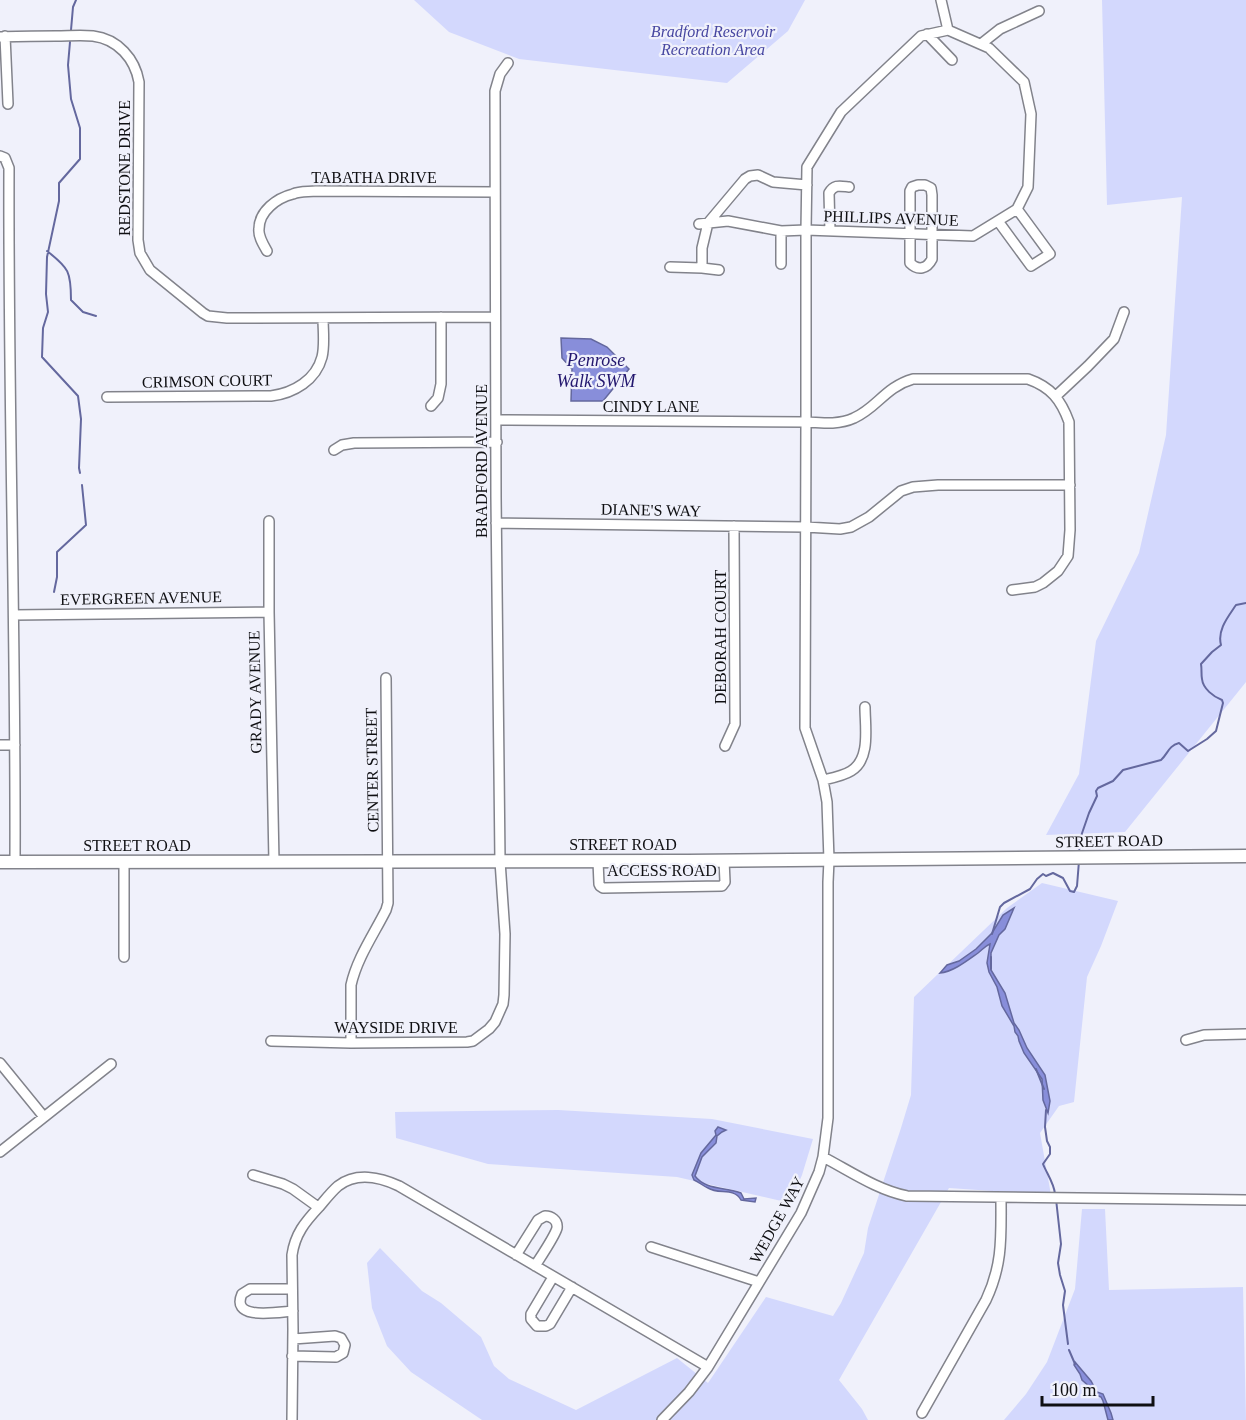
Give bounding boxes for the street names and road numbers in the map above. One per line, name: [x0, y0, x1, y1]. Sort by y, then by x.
street label: REDSTONE DRIVE: [116, 100, 133, 236]
street label: TABATHA DRIVE: [311, 169, 437, 186]
street label: PHILLIPS AVENUE: [823, 207, 959, 229]
street label: CRIMSON COURT: [142, 371, 272, 391]
street label: BRADFORD AVENUE: [473, 384, 490, 538]
street label: CINDY LANE: [603, 398, 699, 415]
street label: DIANE'S WAY: [601, 501, 702, 519]
street label: DEBORAH COURT: [712, 569, 729, 704]
street label: EVERGREEN AVENUE: [60, 588, 222, 608]
street label: GRADY AVENUE: [245, 630, 265, 754]
street label: CENTER STREET: [362, 707, 382, 833]
street label: STREET ROAD: [1055, 832, 1163, 850]
street label: STREET ROAD: [569, 836, 677, 853]
street label: STREET ROAD: [83, 837, 191, 854]
street label: ACCESS ROAD: [607, 862, 717, 879]
street label: WAYSIDE DRIVE: [334, 1019, 458, 1036]
street label: WEDGE WAY: [746, 1173, 808, 1266]

